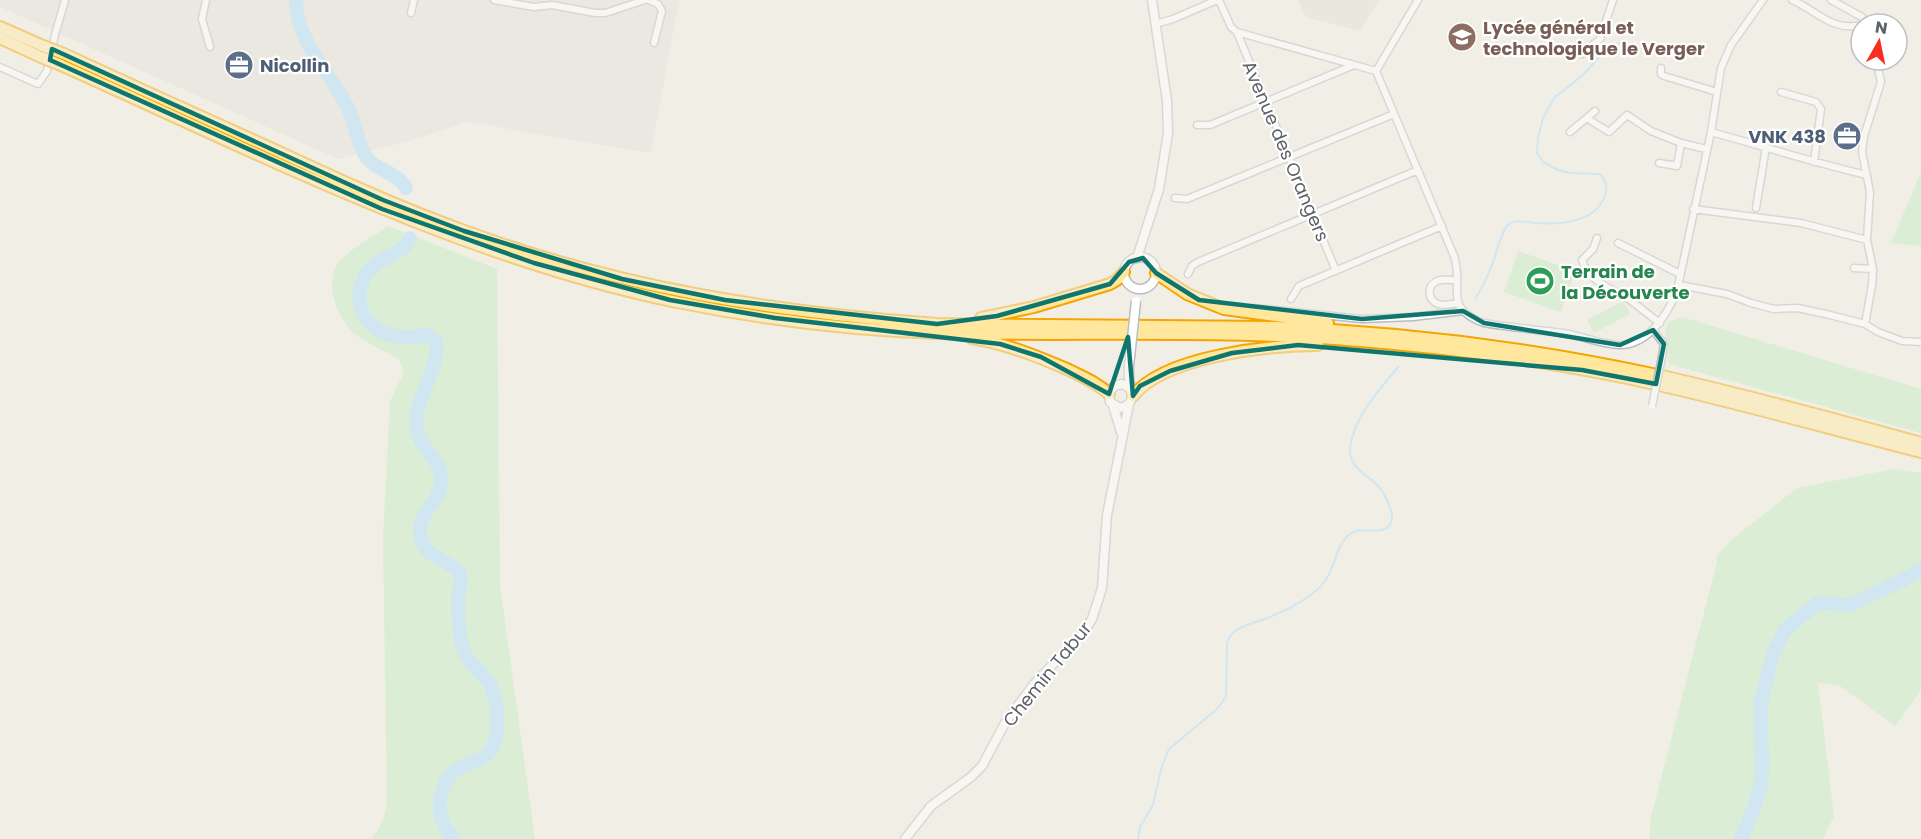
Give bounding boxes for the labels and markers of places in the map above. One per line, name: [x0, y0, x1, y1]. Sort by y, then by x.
place label: Lycée général et technologique le Verger: [1483, 15, 1705, 61]
school or university icon: Lycée général et technologique le Verger: [1446, 21, 1478, 53]
office icon: Nicollin: [223, 49, 255, 81]
place label: Nicollin: [260, 53, 329, 78]
office icon: VNK 438: [1831, 120, 1863, 152]
place label: VNK 438: [1748, 124, 1826, 149]
place label: Terrain de la Découverte: [1561, 259, 1689, 305]
sports icon: Terrain de la Découverte: [1524, 265, 1556, 297]

